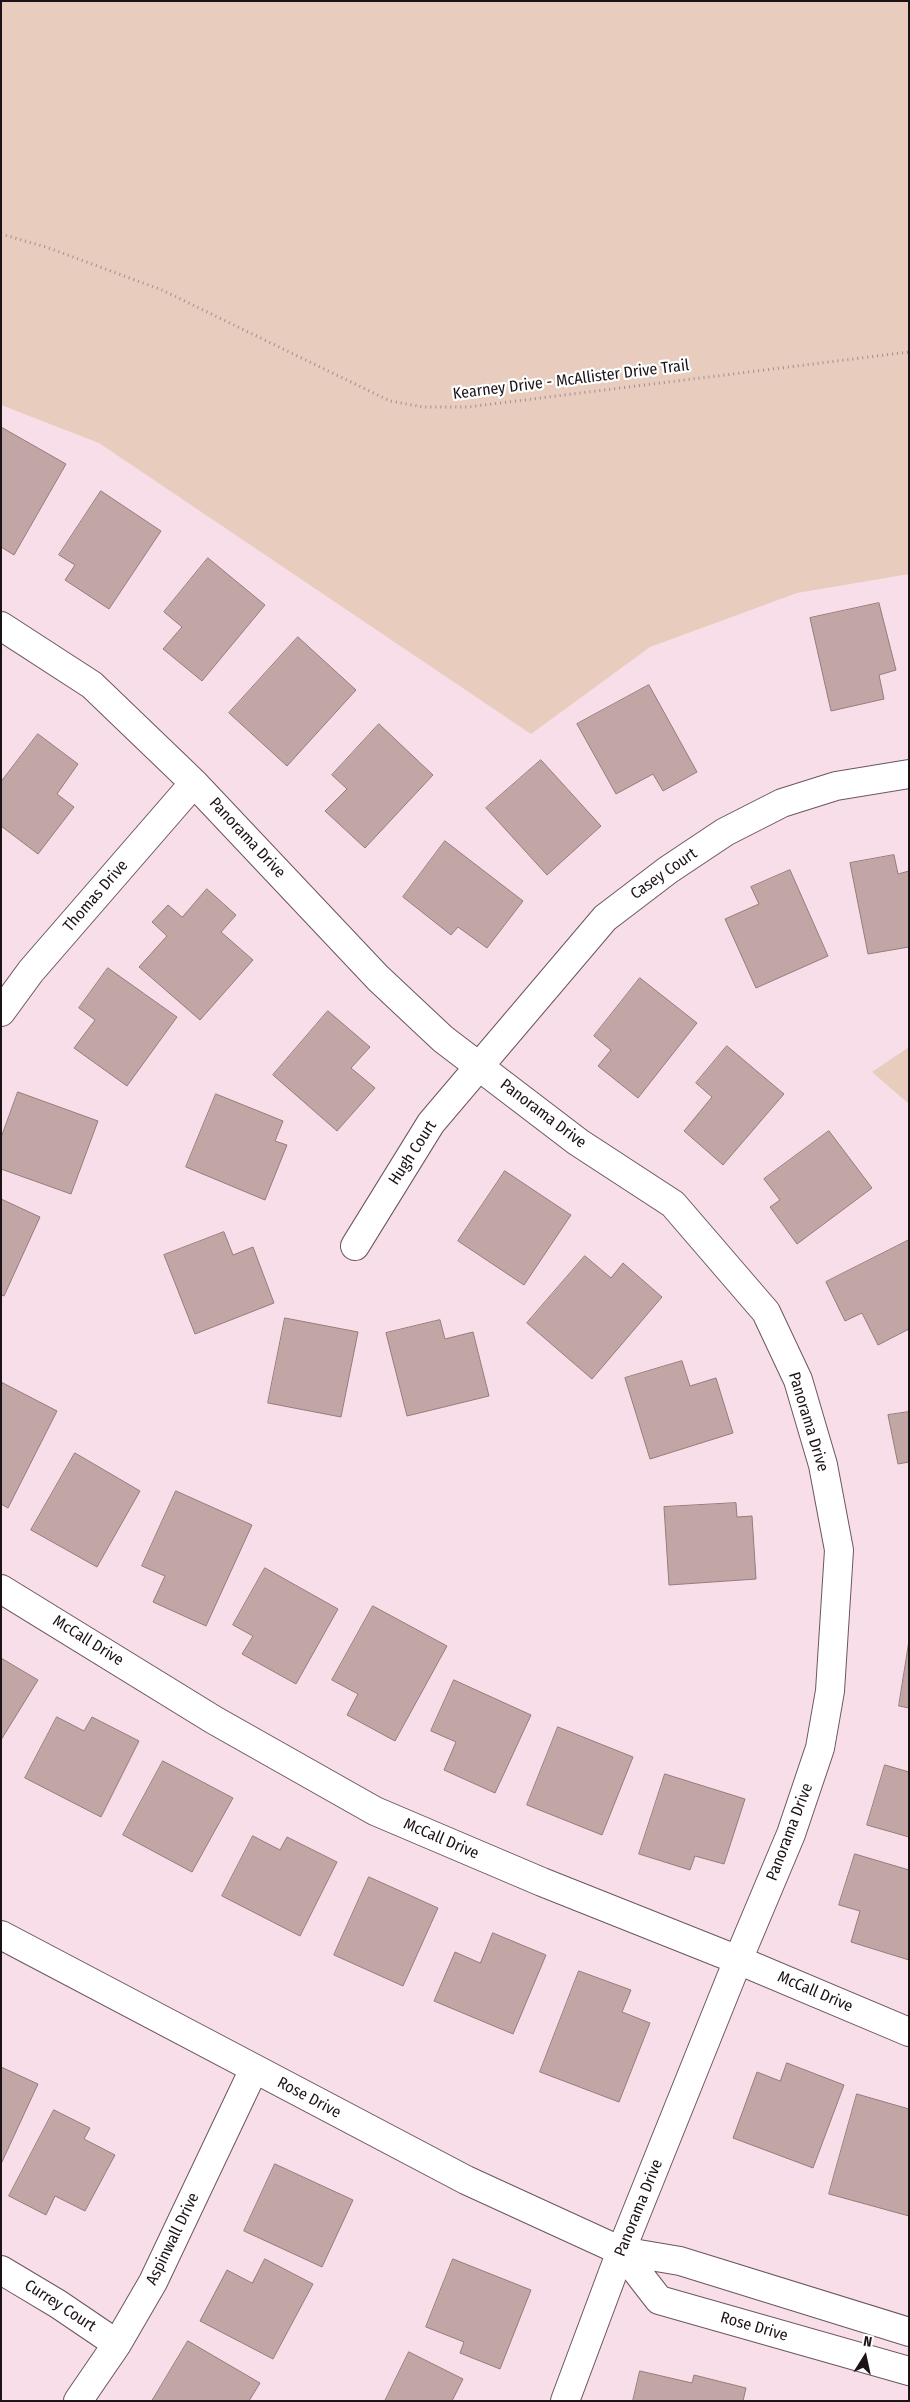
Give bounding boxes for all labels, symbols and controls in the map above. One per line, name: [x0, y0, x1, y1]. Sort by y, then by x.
street label: Kearney Drive - McAllister Drive Trail: [452, 356, 690, 404]
street label: Panorama Drive: [205, 794, 289, 882]
street label: Casey Court: [627, 844, 701, 904]
street label: Thomas Drive: [60, 856, 132, 936]
street label: Panorama Drive: [496, 1075, 590, 1153]
street label: Hugh Court: [385, 1117, 441, 1189]
street label: Panorama Drive: [784, 1370, 832, 1474]
street label: McCall Drive: [49, 1612, 127, 1670]
street label: Panorama Drive: [763, 1781, 817, 1883]
street label: McCall Drive: [400, 1815, 482, 1863]
street label: McCall Drive: [774, 1968, 856, 2016]
street label: Rose Drive: [274, 2073, 344, 2123]
street label: Panorama Drive: [611, 2157, 667, 2259]
street label: Aspinwall Drive: [142, 2190, 204, 2288]
street label: Currey Court: [21, 2276, 99, 2336]
street label: Rose Drive: [718, 2308, 790, 2346]
north arrow: [840, 2332, 890, 2382]
text: N: [862, 2333, 873, 2351]

